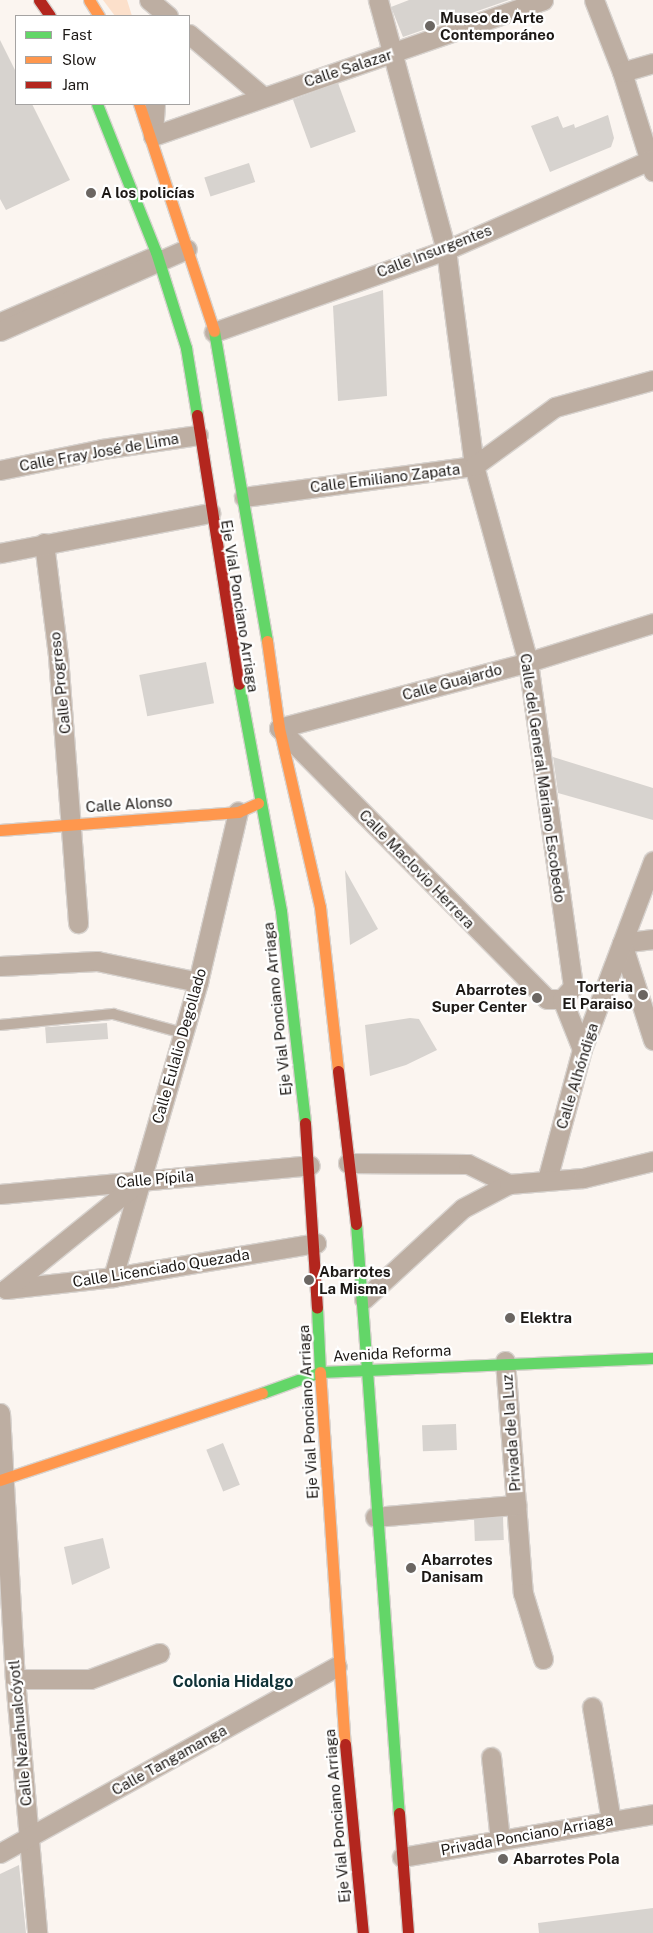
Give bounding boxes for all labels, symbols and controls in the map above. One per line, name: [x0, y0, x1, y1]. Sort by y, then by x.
place label: Museo de Arte Contemporáneo: [440, 8, 555, 43]
legend: [15, 15, 190, 105]
marker: Museo de Arte Contemporáneo: [424, 20, 436, 32]
text: Fast: [62, 26, 92, 43]
street label: Calle Salazar: [302, 45, 394, 91]
text: Slow: [62, 51, 96, 68]
text: Jam: [62, 76, 89, 93]
place label: A los policías: [101, 184, 195, 202]
marker: A los policías: [85, 187, 97, 199]
street label: Calle Insurgentes: [374, 221, 494, 281]
street label: Calle Fray José de Lima: [18, 429, 180, 475]
street label: Calle Emiliano Zapata: [309, 460, 461, 496]
street label: Eje Vial Ponciano Arriaga: [217, 518, 263, 694]
street label: Calle Progreso: [46, 631, 74, 735]
street label: Calle del General Mariano Escobedo: [517, 652, 569, 904]
street label: Calle Guajardo: [400, 660, 504, 704]
street label: Calle Alonso: [85, 792, 173, 816]
street label: Calle Maclovio Herrera: [355, 806, 479, 932]
street label: Eje Vial Ponciano Arriaga: [259, 921, 295, 1097]
street label: Calle Eulalio Degollado: [148, 966, 210, 1126]
place label: Torteria El Paraiso: [562, 977, 633, 1012]
place label: Abarrotes Super Center: [431, 980, 527, 1015]
marker: Torteria El Paraiso: [637, 989, 649, 1001]
marker: Abarrotes Super Center: [531, 992, 543, 1004]
street label: Calle Alhóndiga: [552, 1021, 602, 1131]
street label: Calle Pípila: [115, 1167, 195, 1191]
street label: Calle Licenciado Quezada: [71, 1245, 251, 1291]
place label: Abarrotes La Misma: [319, 1262, 391, 1297]
marker: Abarrotes La Misma: [303, 1274, 315, 1286]
place label: Elektra: [520, 1309, 572, 1327]
marker: Elektra: [504, 1312, 516, 1324]
street label: Eje Vial Ponciano Arriaga: [294, 1324, 322, 1500]
street label: Avenida Reforma: [332, 1341, 452, 1365]
street label: Privada de la Luz: [498, 1374, 524, 1492]
place label: Abarrotes Danisam: [421, 1550, 493, 1585]
marker: Abarrotes Danisam: [405, 1562, 417, 1574]
street label: Calle Nezahualcóyotl: [5, 1659, 35, 1807]
district label: Colonia Hidalgo: [173, 1672, 293, 1692]
street label: Calle Tangamanga: [108, 1721, 230, 1799]
street label: Eje Vial Ponciano Arriaga: [320, 1728, 354, 1904]
street label: Privada Ponciano Arriaga: [439, 1811, 615, 1859]
place label: Abarrotes Pola: [513, 1850, 620, 1868]
marker: Abarrotes Pola: [497, 1853, 509, 1865]

